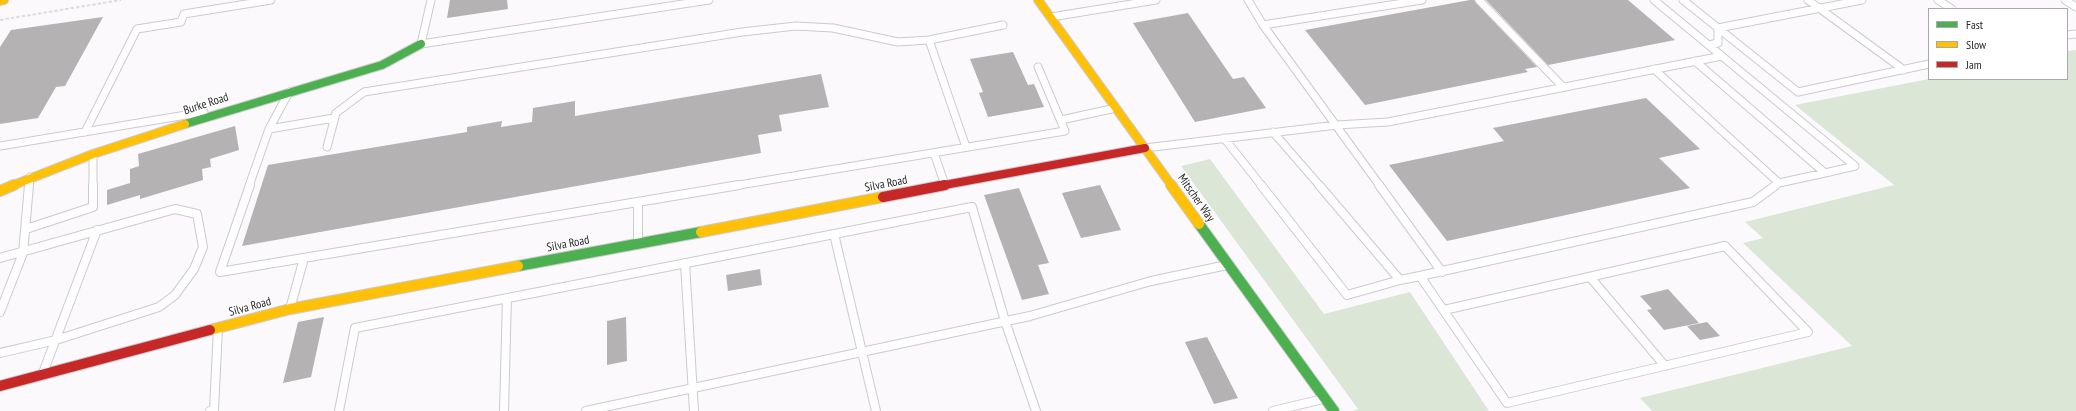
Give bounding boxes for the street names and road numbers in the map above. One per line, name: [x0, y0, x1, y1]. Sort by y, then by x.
street label: Burke Road: [182, 90, 230, 118]
street label: Mitscher Way: [1174, 171, 1218, 225]
street label: Silva Road: [864, 173, 908, 195]
street label: Silva Road: [546, 233, 590, 255]
street label: Silva Road: [227, 294, 273, 320]

